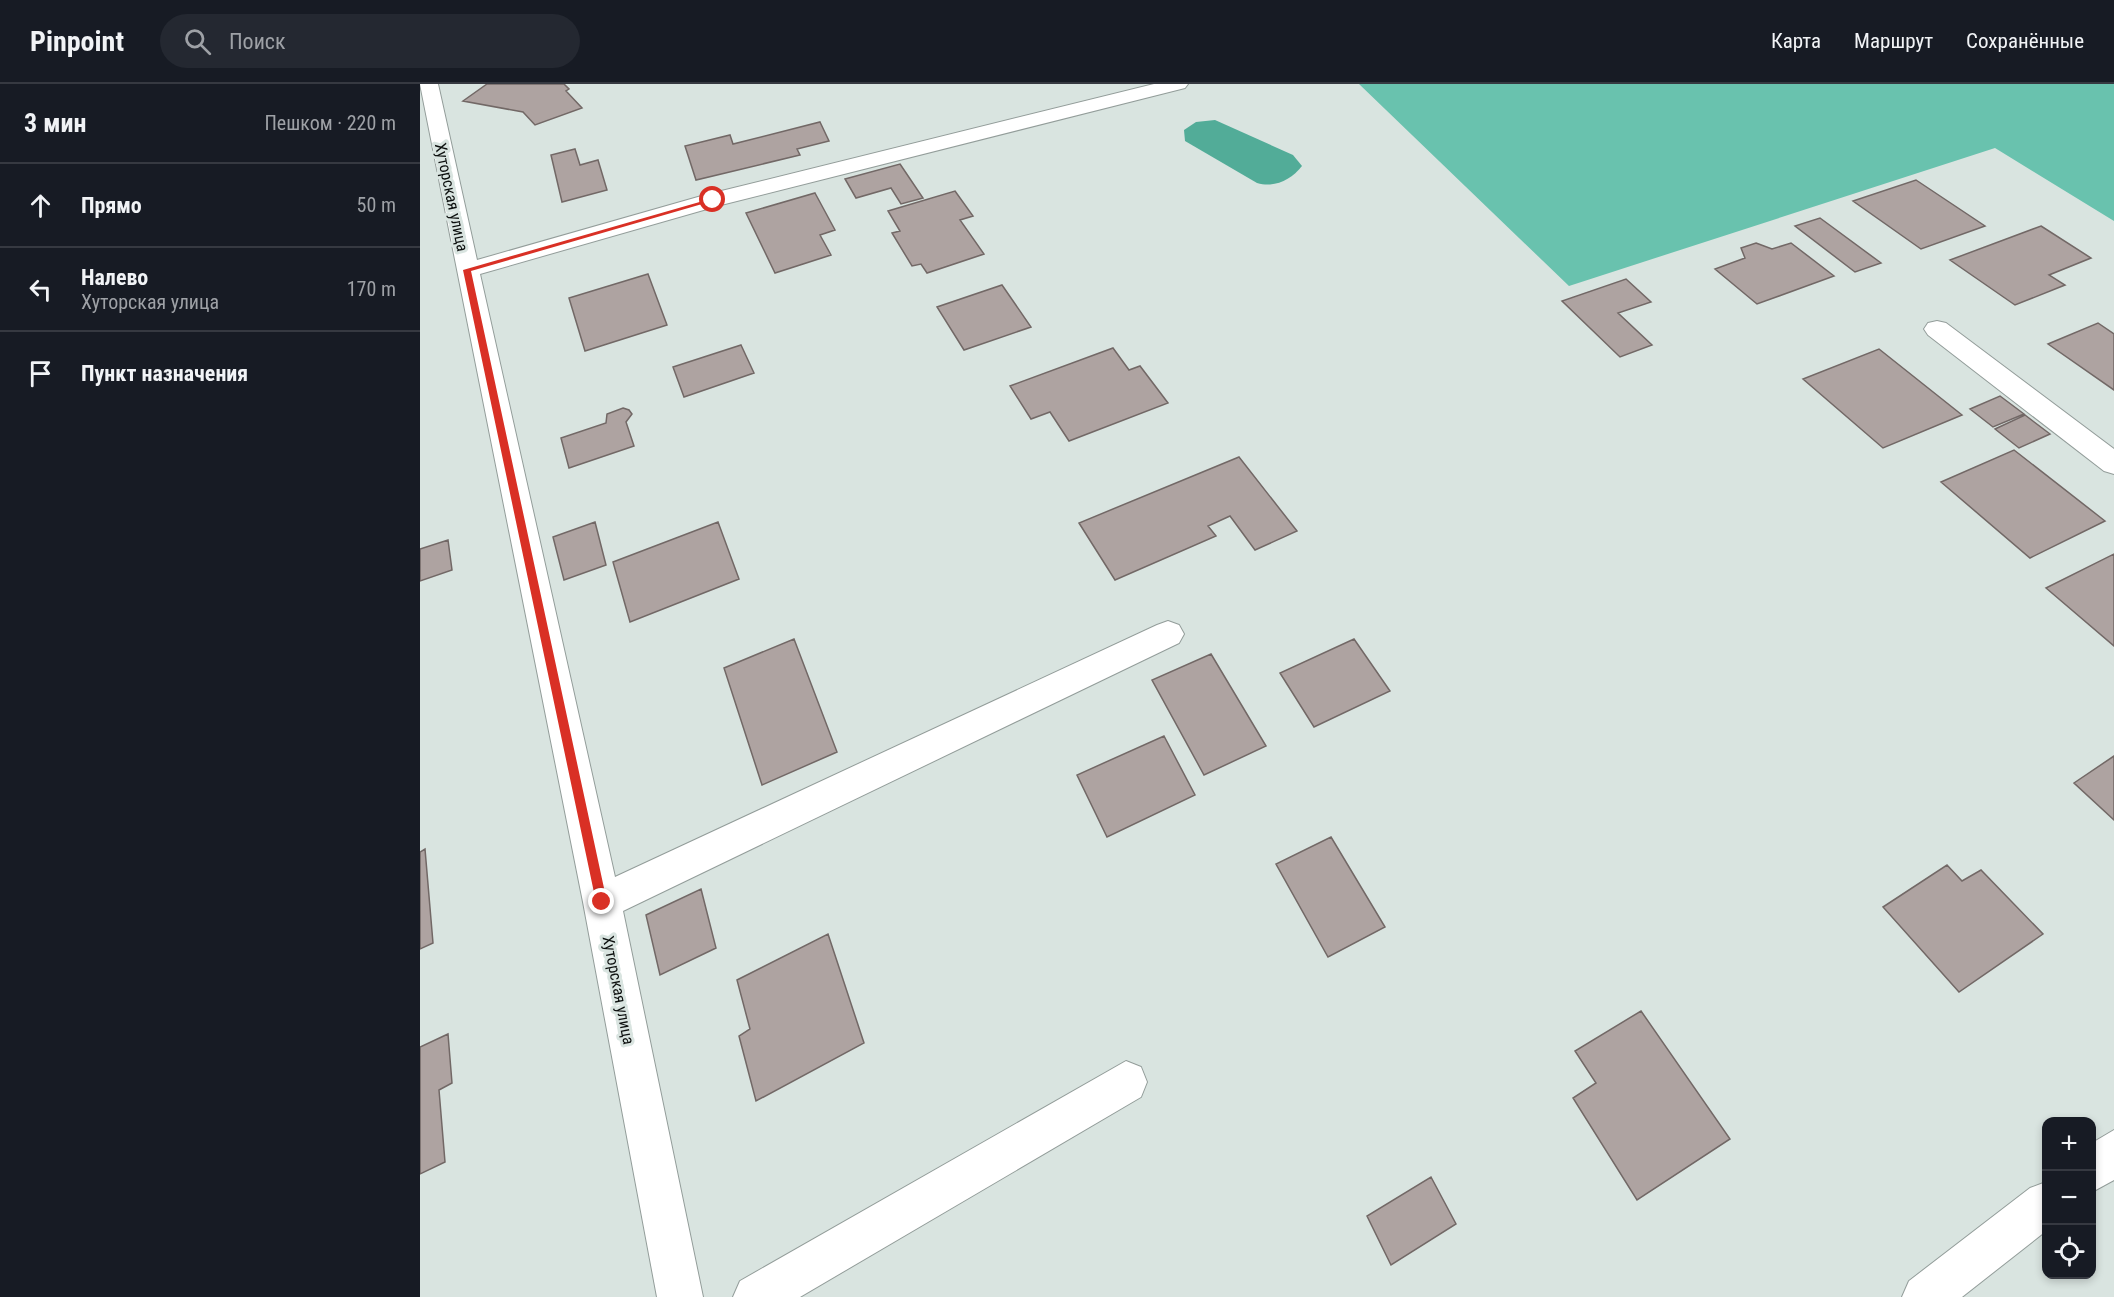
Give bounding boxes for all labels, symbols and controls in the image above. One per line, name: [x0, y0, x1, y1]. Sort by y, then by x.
search box: [160, 14, 580, 68]
text: Pinpoint: [30, 25, 124, 58]
icon: search: [181, 25, 214, 58]
text: Поиск: [229, 29, 286, 54]
text: Карта: [1771, 29, 1821, 53]
text: Маршрут: [1854, 29, 1933, 53]
text: Сохранённые: [1966, 29, 2084, 53]
text: 3 мин: [24, 108, 86, 138]
text: Пешком · 220 m: [264, 111, 396, 135]
street label: Хуторская улица: [431, 141, 472, 253]
route start: [699, 186, 725, 212]
icon: ahead: [24, 189, 57, 222]
text: Прямо: [81, 193, 142, 218]
text: 50 m: [357, 193, 396, 217]
text: Налево: [81, 265, 148, 290]
icon: left: [24, 273, 57, 306]
text: 170 m: [347, 277, 396, 301]
text: Хуторская улица: [81, 290, 219, 314]
icon: arrive: [24, 357, 57, 390]
text: Пункт назначения: [81, 361, 248, 386]
route end: [588, 888, 614, 914]
street label: Хуторская улица: [599, 934, 638, 1046]
map controls: [2042, 1117, 2096, 1279]
button: +: [2042, 1117, 2096, 1171]
button: −: [2042, 1171, 2096, 1225]
button: locate: [2042, 1225, 2096, 1279]

